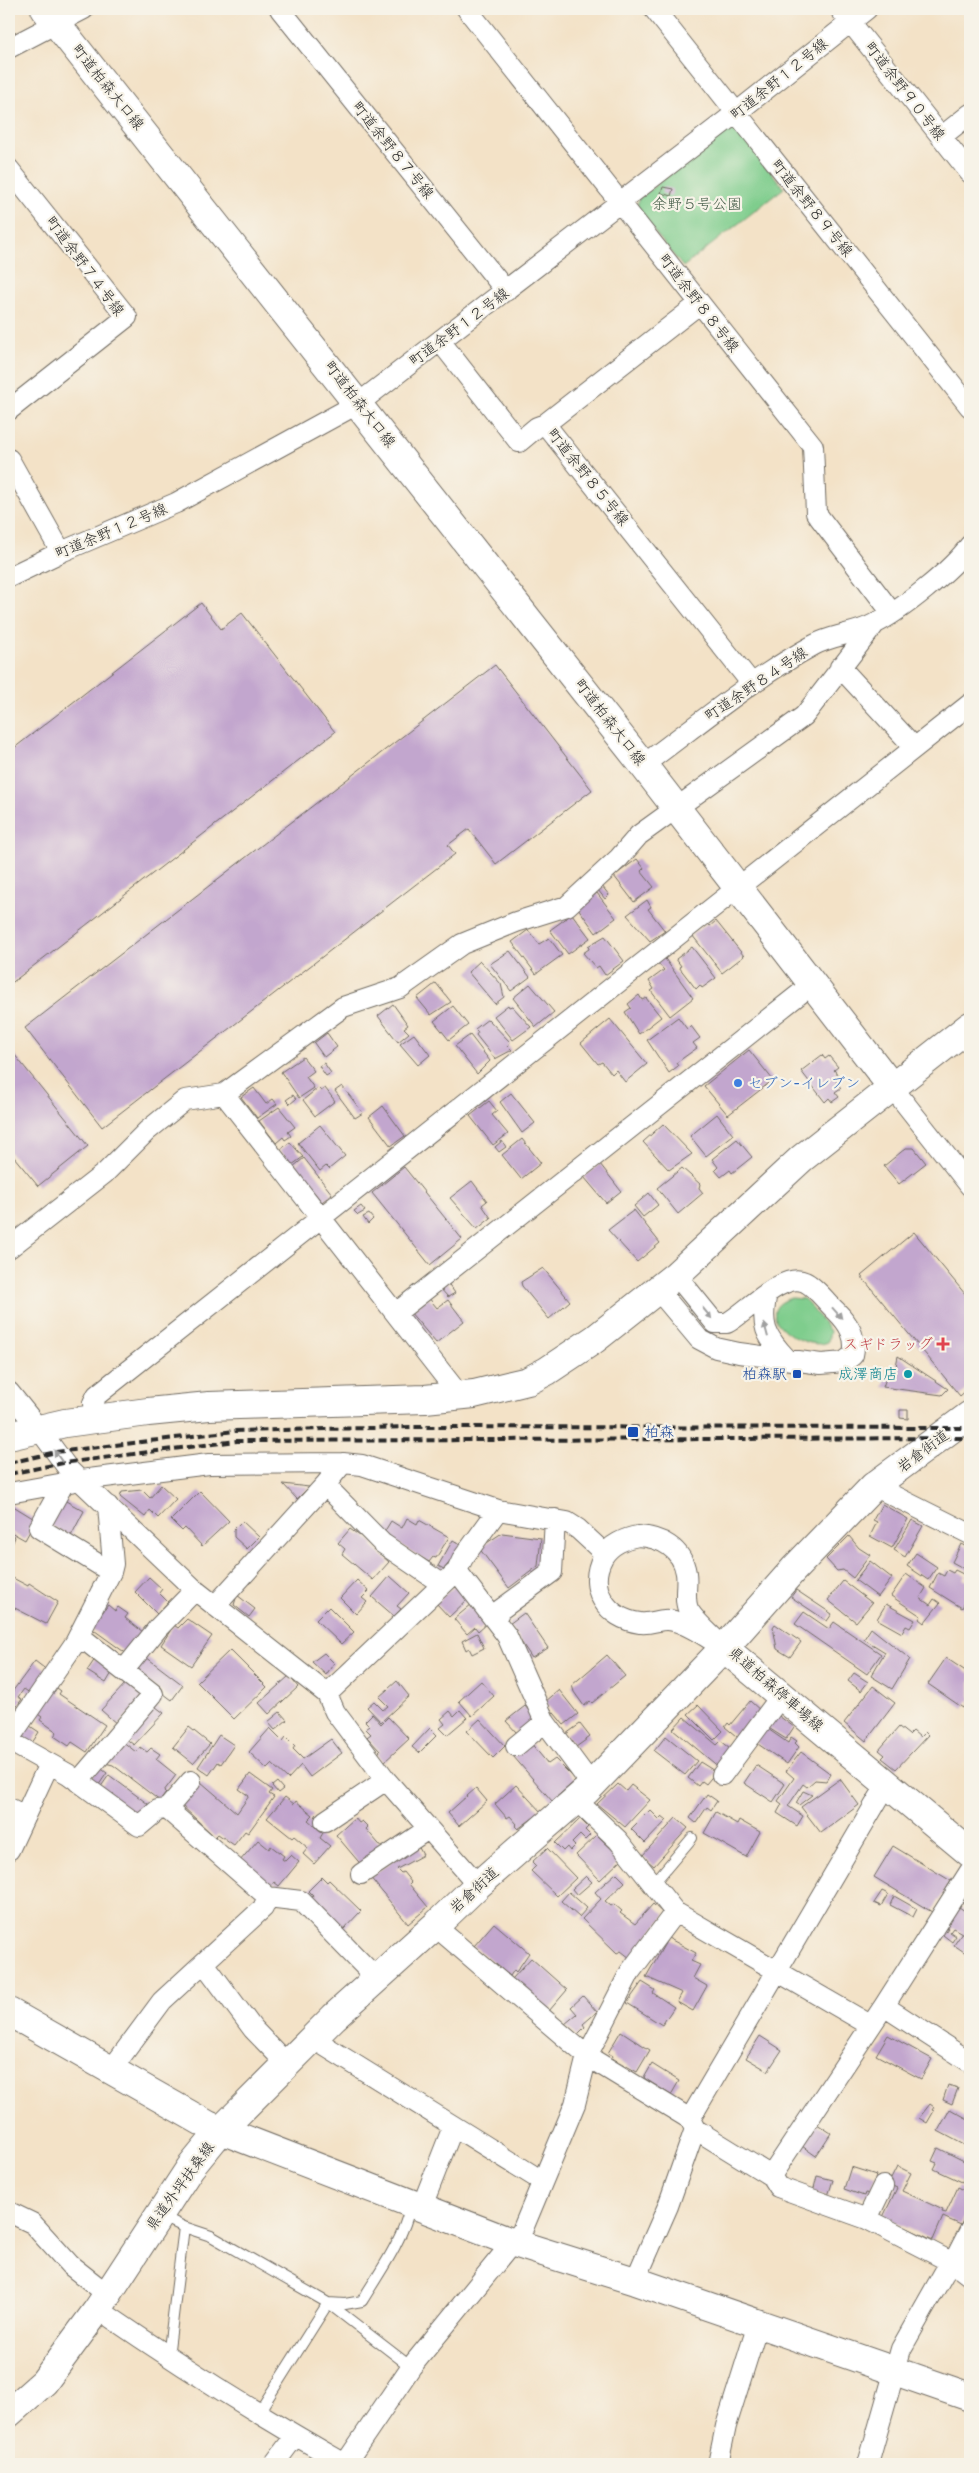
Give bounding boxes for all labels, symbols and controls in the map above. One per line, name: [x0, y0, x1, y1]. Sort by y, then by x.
street label: 町道余野１２号線: [724, 31, 832, 125]
street label: 町道余野９０号線: [860, 36, 952, 144]
street label: 町道柏森大口線: [67, 38, 151, 134]
street label: 町道余野８７号線: [347, 95, 441, 203]
street label: 町道余野８９号線: [766, 153, 860, 261]
park label: 余野５号公園: [652, 191, 742, 214]
street label: 町道余野７４号線: [41, 210, 131, 320]
street label: 町道余野８８号線: [654, 248, 746, 356]
street label: 町道余野１２号線: [403, 281, 513, 371]
street label: 町道柏森大口線: [320, 355, 403, 452]
street label: 町道余野８５号線: [542, 422, 636, 530]
street label: 町道余野１２号線: [51, 496, 170, 564]
street label: 町道余野８４号線: [699, 640, 811, 726]
street label: 町道柏森大口線: [570, 673, 653, 770]
place label: セブン-イレブン: [748, 1070, 860, 1093]
marker: セブン-イレブン: [732, 1077, 744, 1089]
one-way arrow: [701, 1306, 712, 1319]
one-way arrow: [832, 1307, 843, 1320]
one-way arrow: [762, 1322, 770, 1337]
place label: スギドラッグ: [843, 1331, 933, 1354]
marker: スギドラッグ: [937, 1338, 949, 1350]
place label: 柏森駅: [742, 1361, 787, 1384]
place label: 成澤商店: [838, 1361, 898, 1384]
marker: 柏森駅: [791, 1368, 803, 1380]
marker: 成澤商店: [902, 1368, 914, 1380]
place label: 柏森: [644, 1419, 674, 1442]
street label: 岩倉街道: [891, 1423, 953, 1477]
marker: 柏森: [626, 1425, 640, 1439]
one-way arrow: [53, 1449, 63, 1463]
street label: 県道柏森停車場線: [724, 1640, 830, 1736]
street label: 岩倉街道: [443, 1860, 503, 1918]
street label: 県道外坪扶桑線: [139, 2136, 219, 2234]

